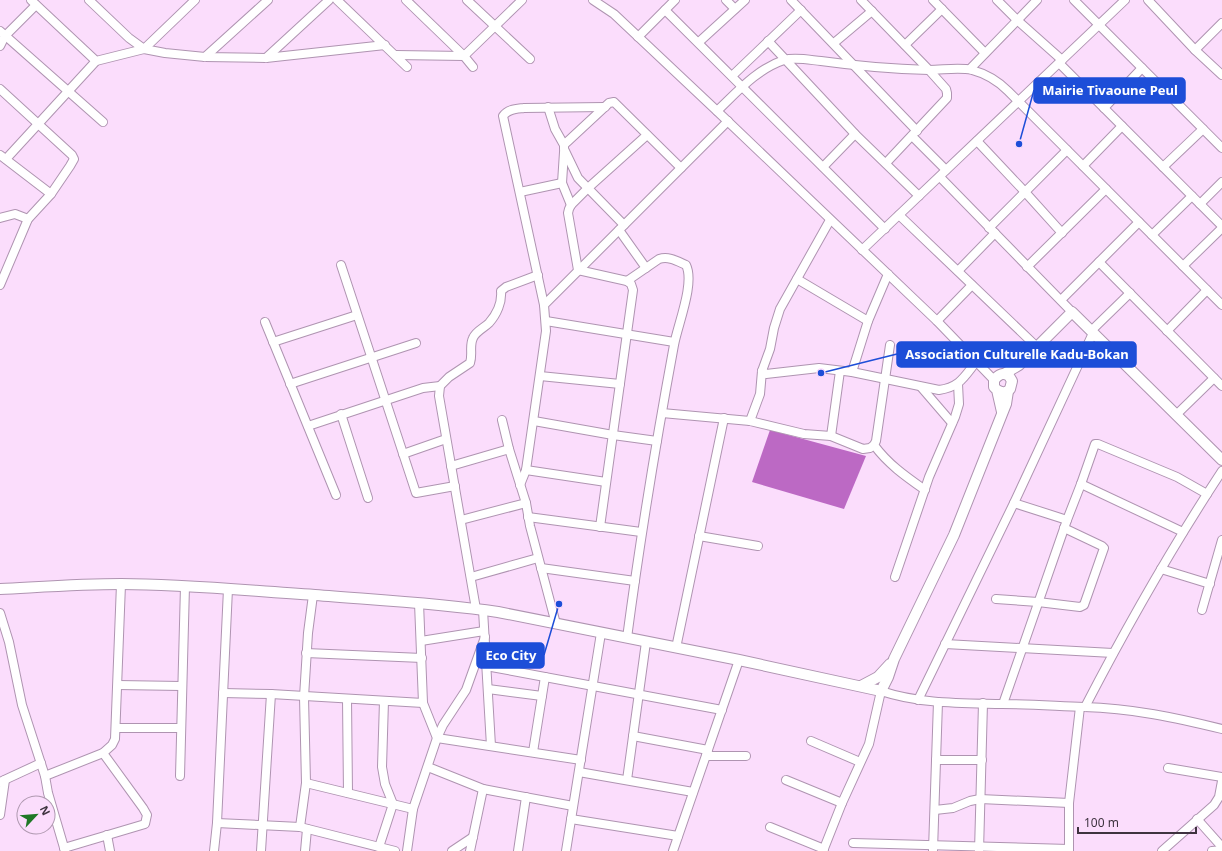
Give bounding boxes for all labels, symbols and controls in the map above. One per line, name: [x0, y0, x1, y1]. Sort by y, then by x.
callout: Mairie Tivaoune Peul: [1034, 78, 1185, 103]
text: Mairie Tivaoune Peul: [1042, 81, 1178, 99]
callout: Association Culturelle Kadu-Bokan: [897, 342, 1136, 367]
text: Association Culturelle Kadu-Bokan: [905, 345, 1129, 363]
callout: Eco City: [477, 643, 544, 668]
text: Eco City: [486, 646, 537, 664]
north arrow: [16, 795, 56, 835]
text: N: [37, 803, 54, 818]
scale bar: [1078, 809, 1196, 835]
text: 100 m: [1084, 814, 1119, 831]

